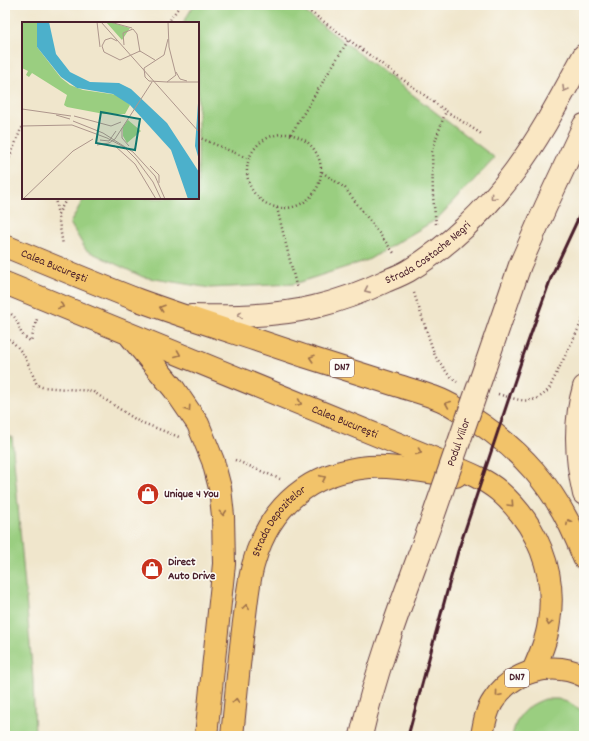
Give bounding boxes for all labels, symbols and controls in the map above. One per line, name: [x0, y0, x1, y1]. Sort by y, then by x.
inset map: [22, 22, 199, 199]
one-way arrow: [562, 85, 569, 92]
one-way arrow: [490, 193, 497, 200]
street label: Strada Costache Negri: [382, 217, 475, 289]
street label: Calea București: [18, 245, 90, 287]
one-way arrow: [364, 285, 371, 293]
one-way arrow: [58, 302, 65, 310]
one-way arrow: [159, 304, 166, 313]
one-way arrow: [237, 311, 243, 320]
one-way arrow: [175, 350, 182, 358]
one-way arrow: [308, 354, 315, 363]
road number: DN7: [330, 359, 354, 377]
one-way arrow: [295, 398, 302, 406]
street label: Calea București: [309, 401, 380, 443]
one-way arrow: [445, 401, 453, 409]
one-way arrow: [183, 405, 191, 412]
street label: Podul Viilor: [443, 415, 475, 469]
one-way arrow: [415, 448, 422, 456]
one-way arrow: [318, 475, 326, 483]
shop icon: Unique 4 You: [135, 481, 161, 507]
street label: Strada Depozitelor: [248, 481, 310, 559]
place label: Unique 4 You: [164, 486, 219, 503]
one-way arrow: [506, 499, 514, 507]
one-way arrow: [218, 510, 227, 517]
one-way arrow: [566, 519, 574, 527]
place label: Direct Auto Drive: [168, 554, 216, 585]
shop icon: Direct Auto Drive: [139, 556, 165, 582]
one-way arrow: [241, 604, 250, 610]
one-way arrow: [545, 620, 553, 626]
road number: DN7: [505, 669, 529, 687]
one-way arrow: [496, 690, 503, 697]
one-way arrow: [231, 698, 240, 704]

